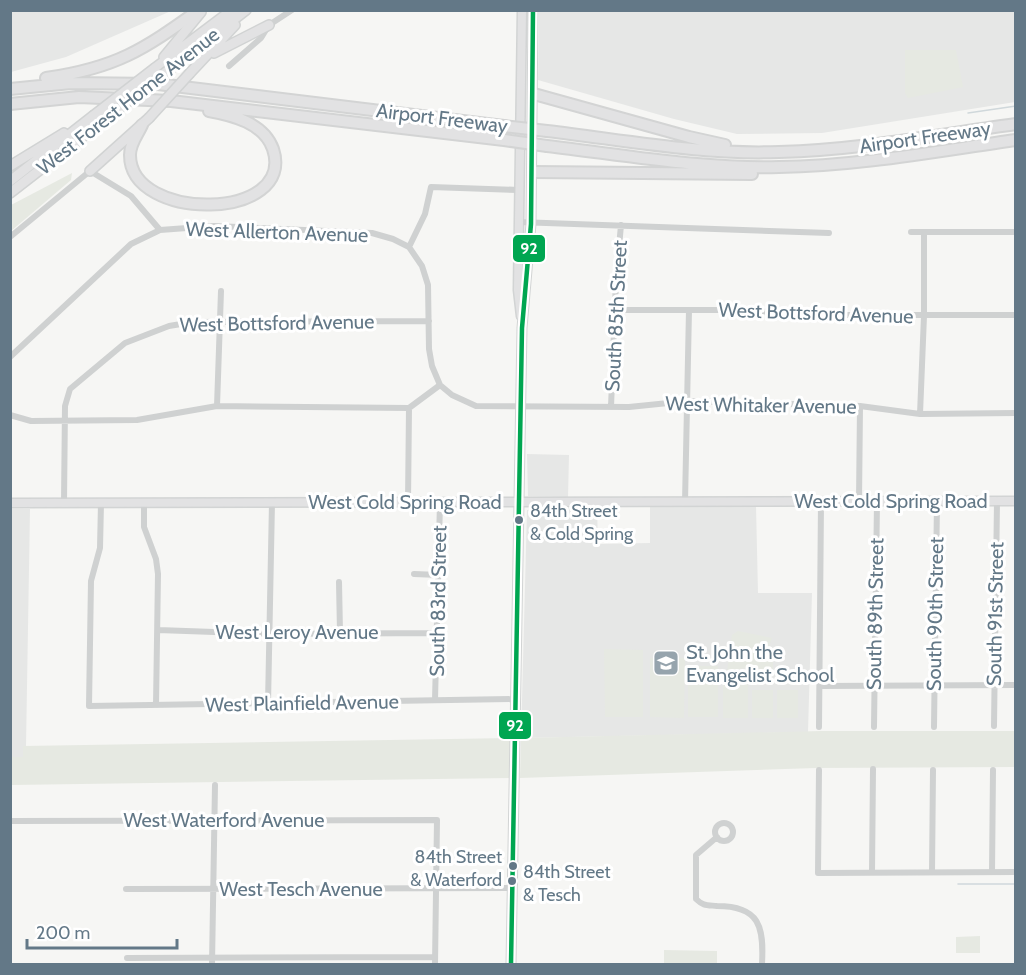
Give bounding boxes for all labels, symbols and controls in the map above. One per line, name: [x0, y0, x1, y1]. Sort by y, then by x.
street label: West Forest Home Avenue: [32, 22, 224, 180]
street label: Airport Freeway: [375, 98, 509, 138]
street label: Airport Freeway: [858, 116, 992, 158]
street label: West Allerton Avenue: [185, 217, 369, 247]
line badge: 92: [512, 234, 546, 263]
text: 92: [520, 239, 538, 258]
street label: South 85th Street: [600, 239, 632, 392]
street label: West Bottsford Avenue: [718, 298, 914, 328]
street label: West Bottsford Avenue: [179, 309, 375, 337]
street label: West Whitaker Avenue: [665, 391, 857, 419]
street label: West Cold Spring Road: [794, 489, 988, 513]
street label: West Cold Spring Road: [308, 490, 502, 514]
place label: 84th Street & Cold Spring: [530, 500, 634, 545]
marker: 84th Street & Cold Spring: [513, 514, 525, 526]
street label: South 83rd Street: [425, 525, 451, 677]
street label: South 89th Street: [862, 537, 888, 690]
street label: South 90th Street: [922, 537, 948, 691]
street label: South 91st Street: [982, 542, 1008, 686]
street label: West Leroy Avenue: [216, 620, 378, 644]
place label: St. John the Evangelist School: [686, 640, 835, 687]
school or university icon: St. John the Evangelist School: [651, 648, 681, 678]
street label: West Plainfield Avenue: [205, 689, 399, 717]
line badge: 92: [498, 711, 532, 740]
text: 92: [506, 716, 524, 735]
street label: West Waterford Avenue: [123, 808, 325, 832]
place label: 84th Street & Waterford: [410, 846, 502, 891]
marker: 84th Street & Waterford: [507, 860, 519, 872]
place label: 84th Street & Tesch: [523, 861, 610, 906]
marker: 84th Street & Tesch: [506, 875, 518, 887]
street label: West Tesch Avenue: [219, 877, 383, 901]
scale bar: [27, 912, 177, 950]
text: 200 m: [36, 922, 90, 944]

